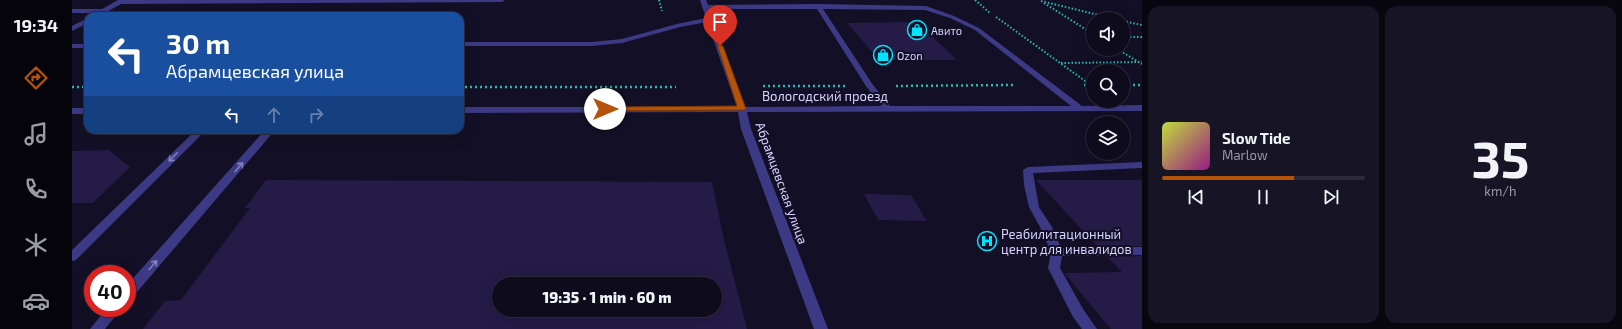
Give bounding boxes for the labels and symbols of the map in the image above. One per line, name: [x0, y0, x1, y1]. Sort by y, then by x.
pin: [703, 5, 737, 46]
shop icon: Авито: [906, 19, 928, 41]
place label: Авито: [931, 24, 962, 37]
shop icon: Ozon: [872, 44, 894, 66]
place label: Ozon: [897, 49, 923, 62]
position arrow: [584, 88, 626, 130]
street label: Вологодский проезд: [762, 88, 888, 104]
street label: Абрамцевская улица: [752, 120, 812, 246]
one-way arrow: [168, 153, 178, 162]
one-way arrow: [234, 162, 243, 173]
place label: Реабилитационный центр для инвалидов: [1001, 226, 1132, 257]
hospital icon: Реабилитационный центр для инвалидов: [976, 230, 998, 252]
one-way arrow: [148, 260, 157, 270]
speed limit sign: 40: [84, 265, 136, 317]

